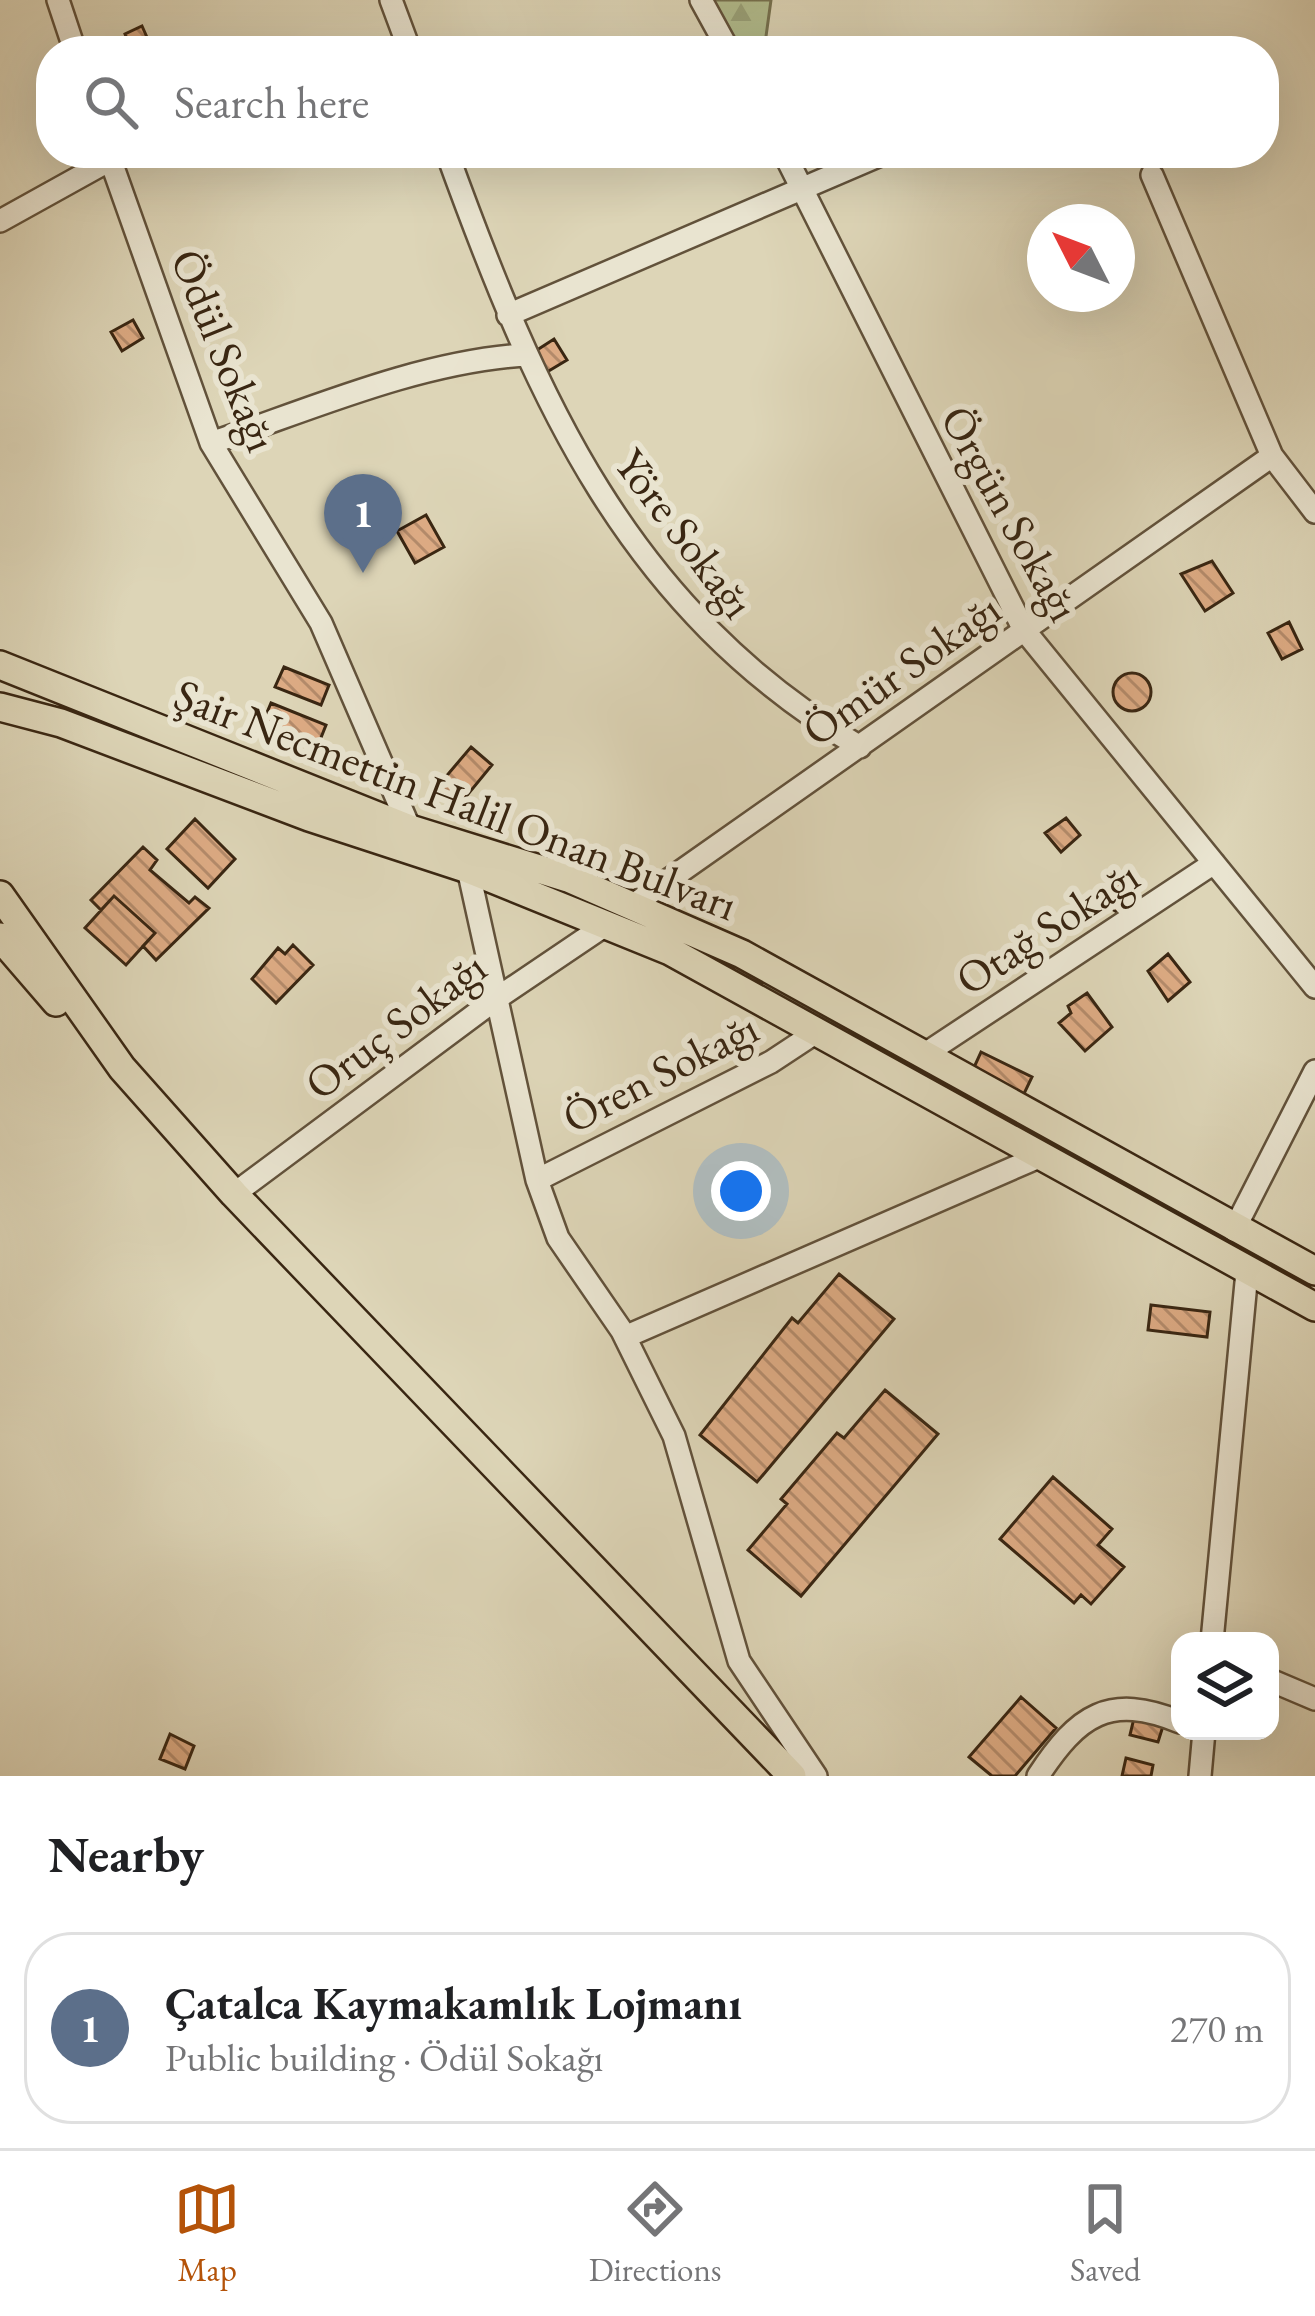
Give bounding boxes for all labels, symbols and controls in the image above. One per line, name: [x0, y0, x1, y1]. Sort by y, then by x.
search box: [36, 36, 1279, 168]
icon: search: [78, 69, 144, 135]
text: Search here: [174, 73, 369, 131]
north arrow: [1027, 204, 1135, 312]
street label: Ödül Sokağı: [158, 240, 292, 460]
street label: Örgün Sokağı: [928, 395, 1094, 631]
street label: Yöre Sokağı: [602, 437, 768, 629]
pin: 1: [324, 474, 402, 573]
street label: Ömür Sokağı: [790, 579, 1012, 759]
street label: Şair Necmettin Halil Onan Bulvarı: [167, 665, 745, 933]
street label: Otağ Sokağı: [944, 846, 1150, 1008]
street label: Oruç Sokağı: [293, 938, 497, 1112]
street label: Ören Sokağı: [552, 998, 768, 1146]
your location: [711, 1161, 771, 1221]
map controls: [1171, 1632, 1279, 1740]
button: layers: [1171, 1632, 1279, 1740]
text: Nearby: [48, 1821, 204, 1887]
text: Çatalca Kaymakamlık Lojmanı: [165, 1974, 742, 2032]
text: 1: [80, 2003, 100, 2054]
text: 270 m: [1170, 2003, 1264, 2054]
text: Public building · Ödül Sokağı: [165, 2032, 603, 2083]
tab: Map: [174, 2176, 240, 2291]
tab: Directions: [589, 2176, 722, 2291]
tab: Saved: [1070, 2176, 1141, 2291]

